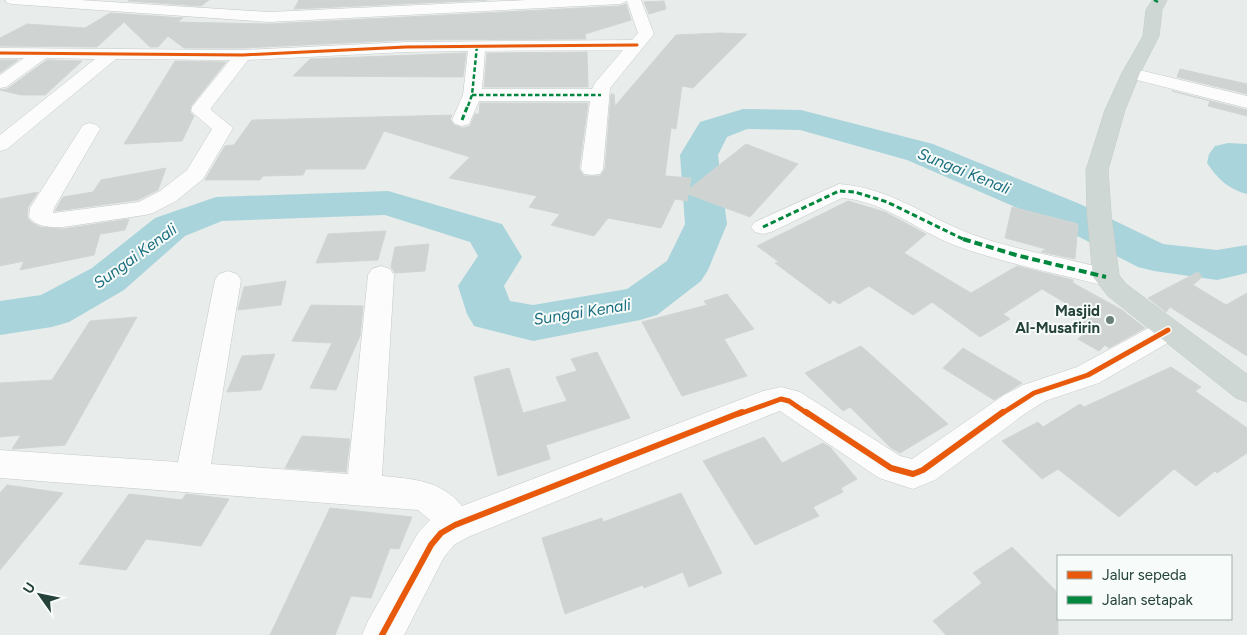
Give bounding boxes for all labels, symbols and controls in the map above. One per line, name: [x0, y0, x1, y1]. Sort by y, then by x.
water label: Sungai Kenali: [915, 144, 1013, 198]
water label: Sungai Kenali: [90, 219, 180, 293]
water label: Sungai Kenali: [532, 295, 632, 329]
place label: Masjid Al-Musafirin: [1015, 302, 1100, 337]
marker: Masjid Al-Musafirin: [1104, 314, 1116, 326]
legend: [1057, 555, 1232, 620]
text: Jalur sepeda: [1102, 566, 1187, 584]
north arrow: [15, 570, 65, 620]
text: U: [20, 579, 39, 597]
text: Jalan setapak: [1102, 591, 1193, 609]

